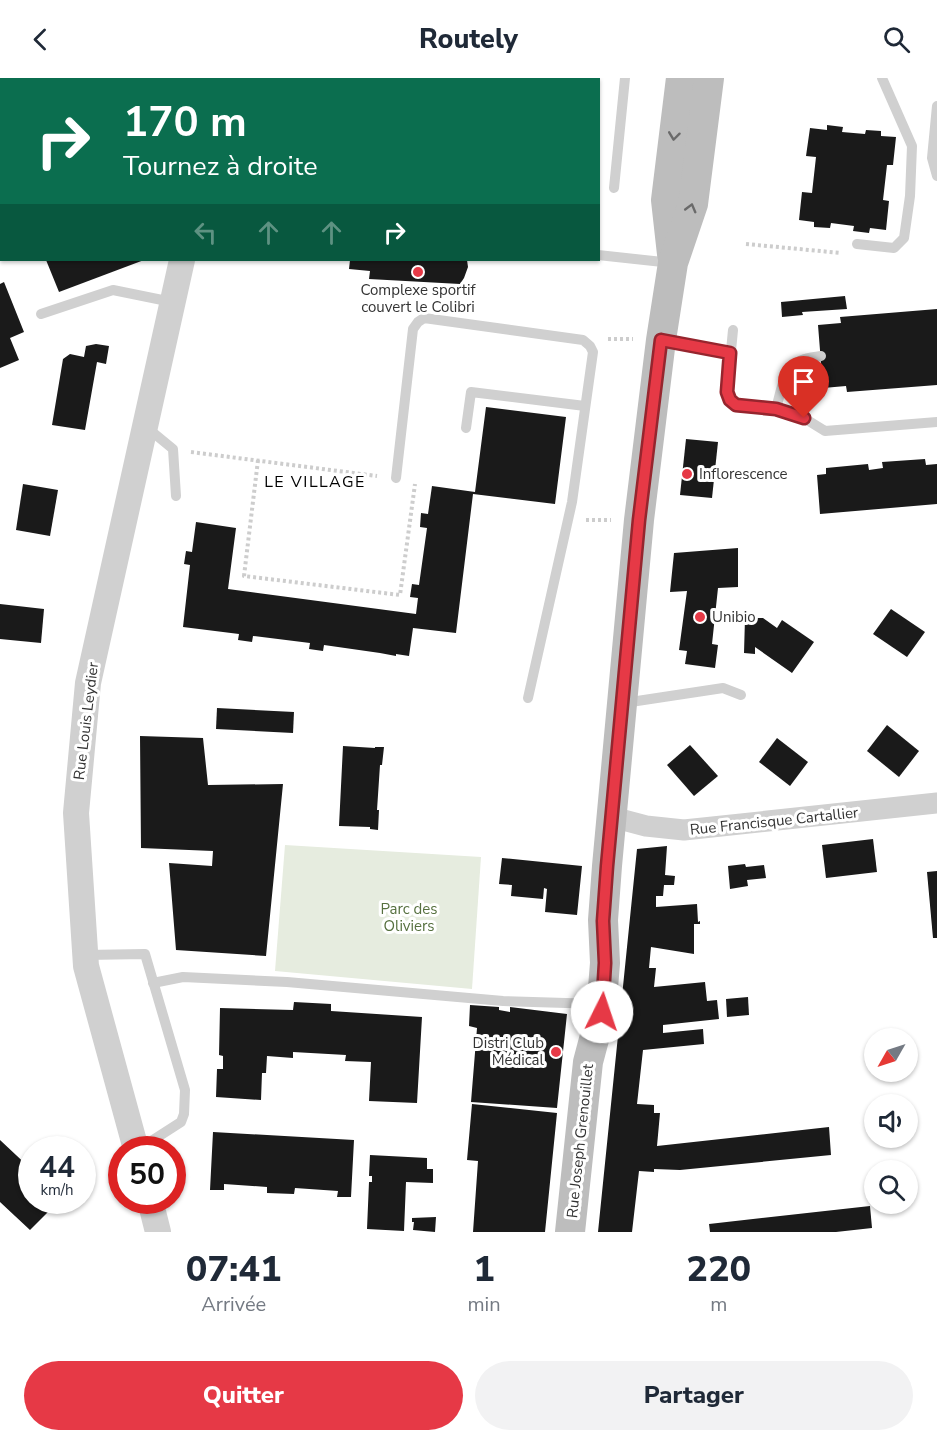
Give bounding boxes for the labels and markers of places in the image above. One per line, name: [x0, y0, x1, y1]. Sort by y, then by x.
marker: Complexe sportif couvert le Colibri: [411, 265, 425, 279]
place label: Complexe sportif couvert le Colibri: [360, 280, 477, 317]
pin: [778, 356, 829, 418]
place label: Inflorescence: [699, 464, 788, 484]
marker: Inflorescence: [680, 467, 694, 481]
place label: Unibio: [712, 607, 756, 627]
marker: Unibio: [693, 610, 707, 624]
place label: Distri Club Médical: [473, 1033, 545, 1070]
marker: Distri Club Médical: [549, 1045, 563, 1059]

